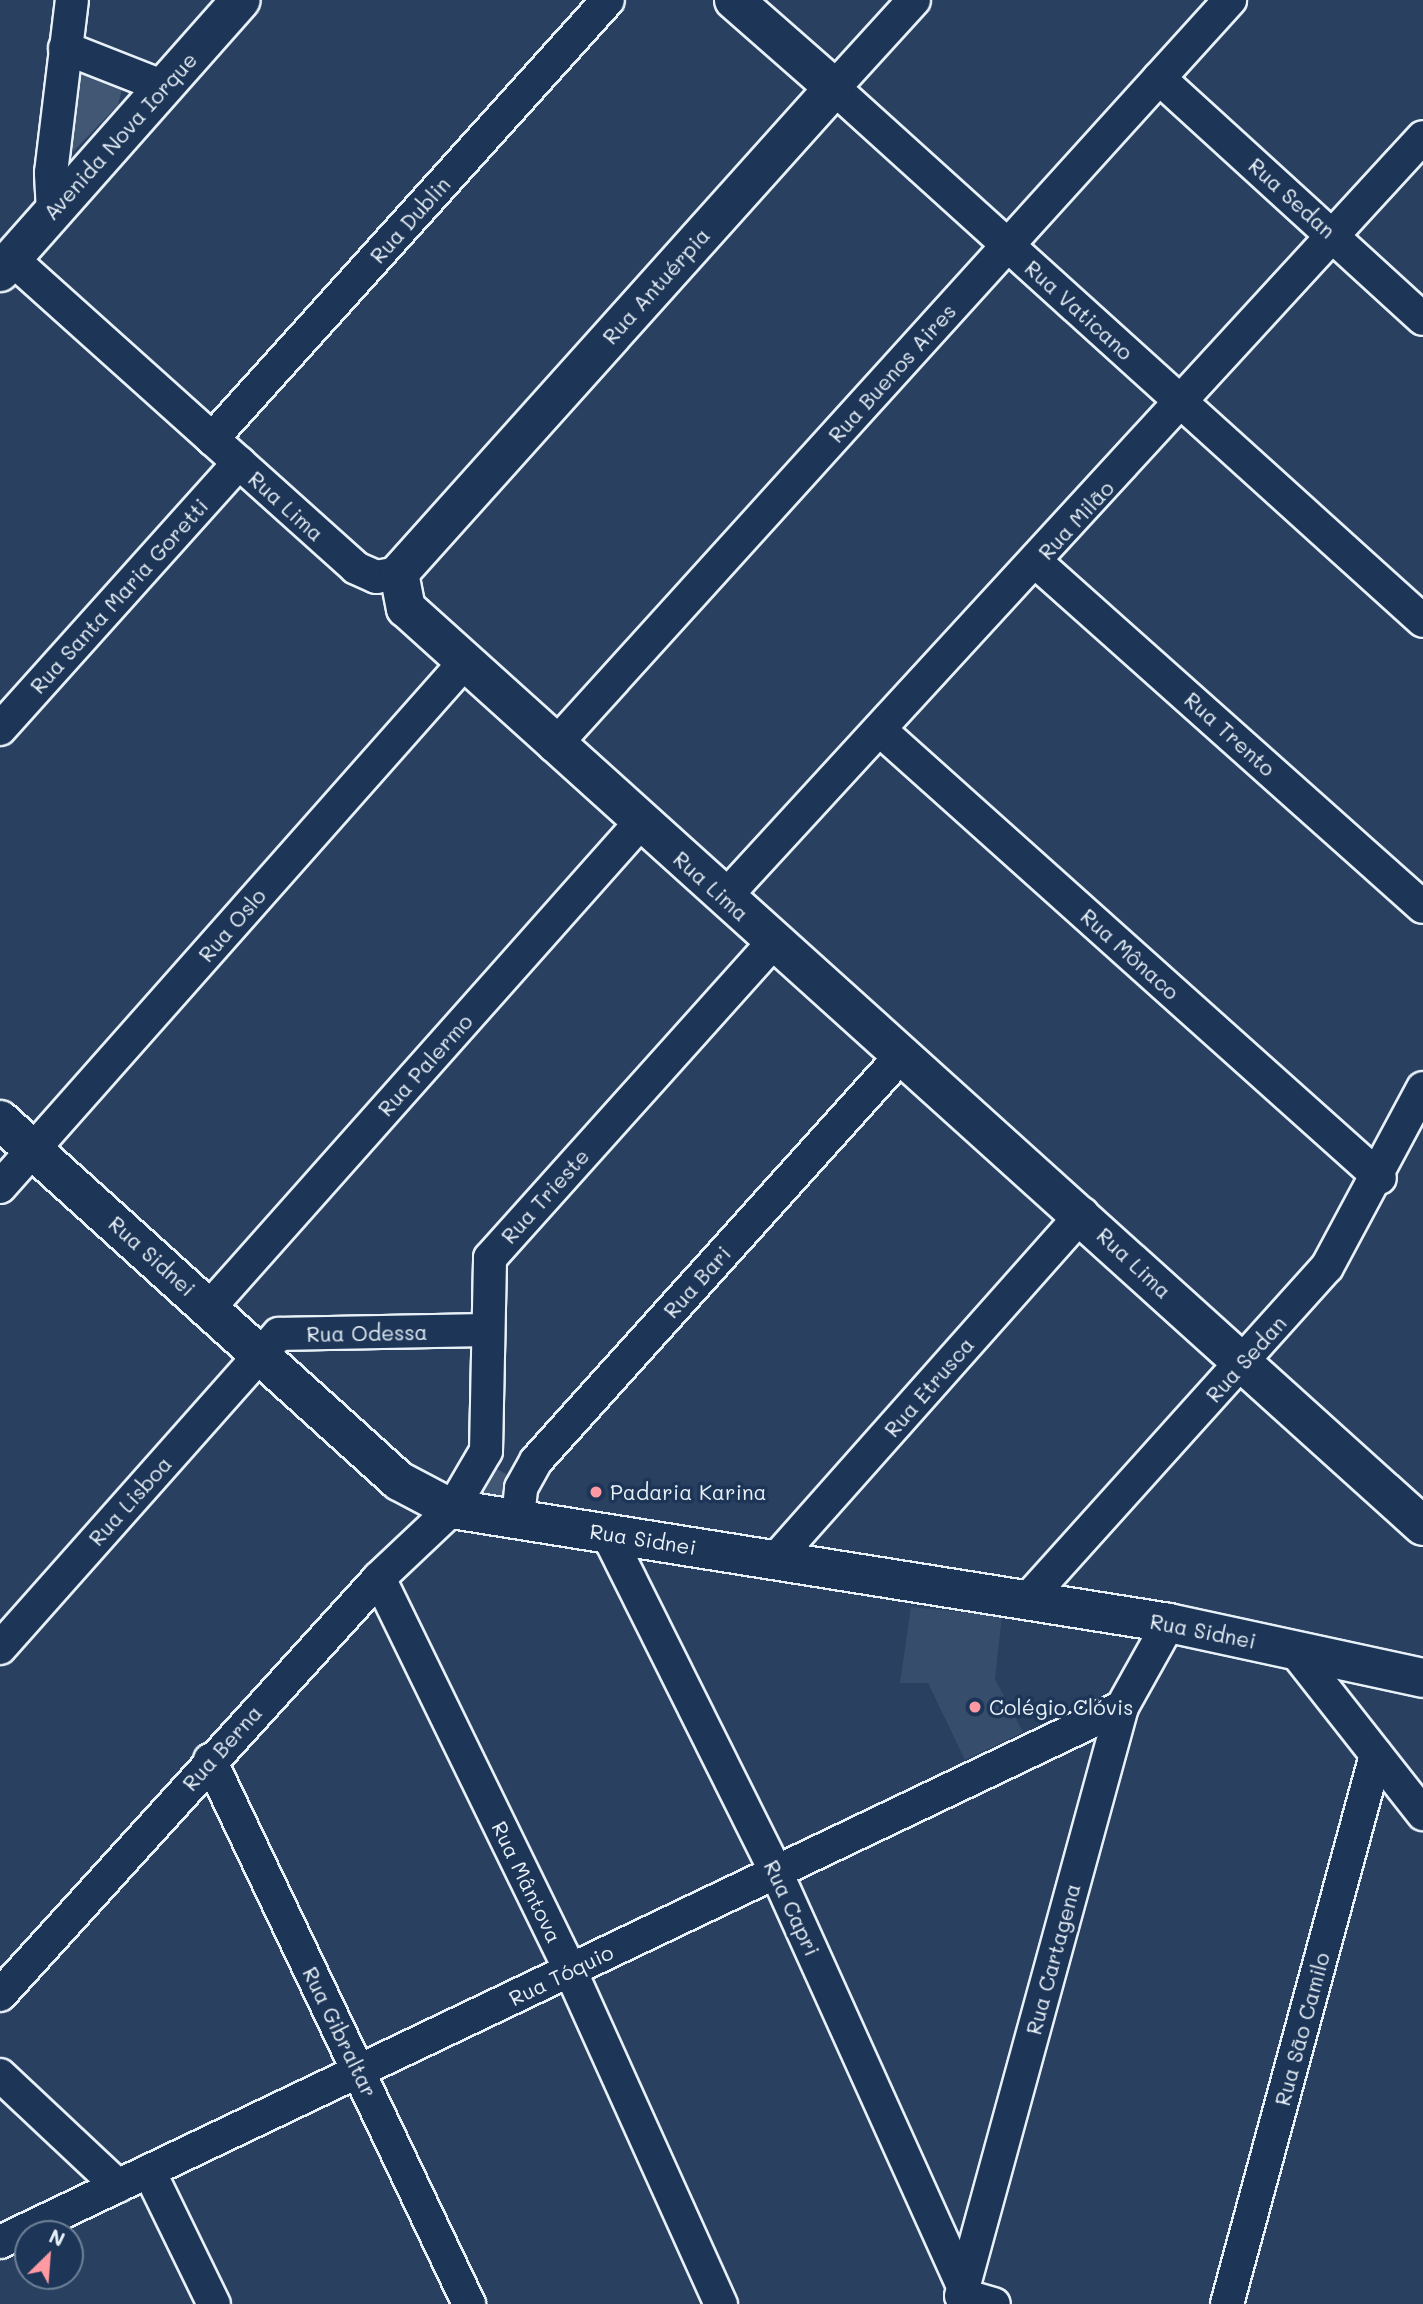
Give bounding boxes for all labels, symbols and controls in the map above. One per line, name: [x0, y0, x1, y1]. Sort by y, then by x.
street label: Avenida Nova Iorque: [38, 47, 202, 225]
street label: Rua Sedan: [1244, 153, 1340, 243]
street label: Rua Dublin: [365, 172, 455, 268]
street label: Rua Antuérpia: [597, 223, 715, 349]
street label: Rua Vaticano: [1020, 255, 1138, 365]
street label: Rua Buenos Aires: [823, 298, 961, 448]
street label: Rua Lima: [243, 466, 329, 546]
street label: Rua Milão: [1033, 475, 1119, 565]
street label: Rua Santa Maria Goretti: [25, 493, 213, 699]
street label: Rua Trento: [1179, 687, 1281, 781]
street label: Rua Lima: [668, 846, 754, 926]
street label: Rua Oslo: [193, 883, 271, 967]
street label: Rua Mônaco: [1076, 903, 1184, 1005]
street label: Rua Palermo: [373, 1009, 477, 1121]
street label: Rua Trieste: [496, 1143, 594, 1249]
street label: Rua Sidnei: [104, 1211, 200, 1301]
street label: Rua Lima: [1092, 1222, 1176, 1304]
street label: Rua Bari: [658, 1241, 736, 1323]
street label: Rua Sedan: [1201, 1311, 1291, 1407]
street label: Rua Odessa: [306, 1319, 428, 1347]
street label: Rua Etrusca: [879, 1332, 979, 1442]
street label: Rua Lisboa: [83, 1451, 177, 1551]
place label: Padaria Karina: [610, 1479, 767, 1505]
marker: Padaria Karina: [588, 1484, 604, 1500]
street label: Rua Sidnei: [588, 1518, 698, 1560]
street label: Rua Sidnei: [1148, 1608, 1258, 1654]
place label: Colégio Clóvis: [989, 1694, 1133, 1720]
marker: Colégio Clóvis: [967, 1699, 983, 1715]
street label: Rua Berna: [177, 1700, 267, 1796]
street label: Rua Mântova: [487, 1817, 567, 1947]
street label: Rua Capri: [759, 1856, 825, 1960]
street label: Rua Cartagena: [1021, 1881, 1085, 2037]
street label: Rua Tóquio: [505, 1939, 617, 2011]
street label: Rua São Camilo: [1269, 1950, 1335, 2108]
street label: Rua Gibraltar: [298, 1963, 382, 2101]
north arrow: [14, 2220, 84, 2290]
text: N: [45, 2223, 69, 2252]

